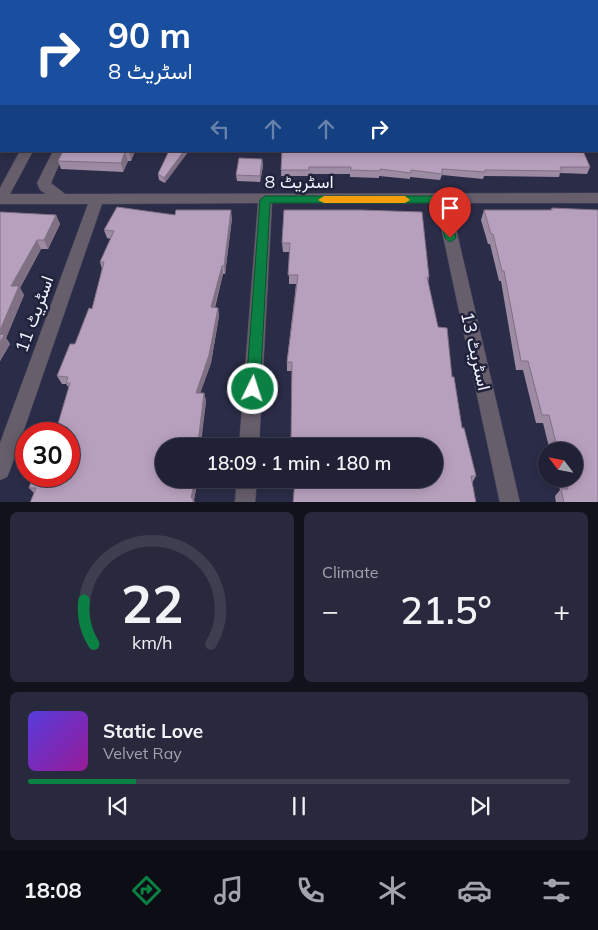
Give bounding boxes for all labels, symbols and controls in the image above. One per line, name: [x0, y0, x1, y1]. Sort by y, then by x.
text: 90 m: [108, 13, 191, 57]
icon: right: [25, 20, 90, 85]
text: اسٹریٹ 8: [108, 57, 193, 85]
icon: left: [206, 115, 234, 143]
icon: ahead: [259, 115, 287, 143]
icon: ahead: [312, 115, 340, 143]
icon: right: [365, 115, 393, 143]
street label: اسٹریٹ 8: [264, 170, 334, 193]
pin: [429, 187, 471, 238]
icon: arrive: [436, 194, 464, 222]
street label: اسٹریٹ 11: [10, 272, 58, 356]
street label: اسٹریٹ 13: [456, 309, 496, 393]
position arrow: [226, 362, 278, 414]
speed limit sign: 30: [15, 422, 80, 487]
north arrow: [538, 442, 582, 488]
map controls: [538, 442, 583, 487]
text: 18:09 · 1 min · 180 m: [206, 451, 392, 475]
text: Climate: [322, 562, 378, 582]
text: 22: [121, 571, 183, 636]
text: 21.5°: [400, 586, 492, 634]
text: −: [322, 593, 339, 628]
text: +: [553, 593, 570, 628]
text: km/h: [132, 631, 172, 653]
text: Static Love: [103, 719, 203, 743]
text: Velvet Ray: [103, 743, 182, 763]
icon: previous: [104, 792, 132, 820]
icon: pause: [285, 792, 313, 820]
icon: next: [466, 792, 494, 820]
icon: directions: [129, 873, 164, 908]
icon: music: [211, 873, 246, 908]
icon: phone: [293, 873, 328, 908]
icon: climate: [375, 873, 410, 908]
icon: car: [457, 873, 492, 908]
icon: filters: [539, 873, 574, 908]
text: 18:08: [24, 876, 82, 904]

